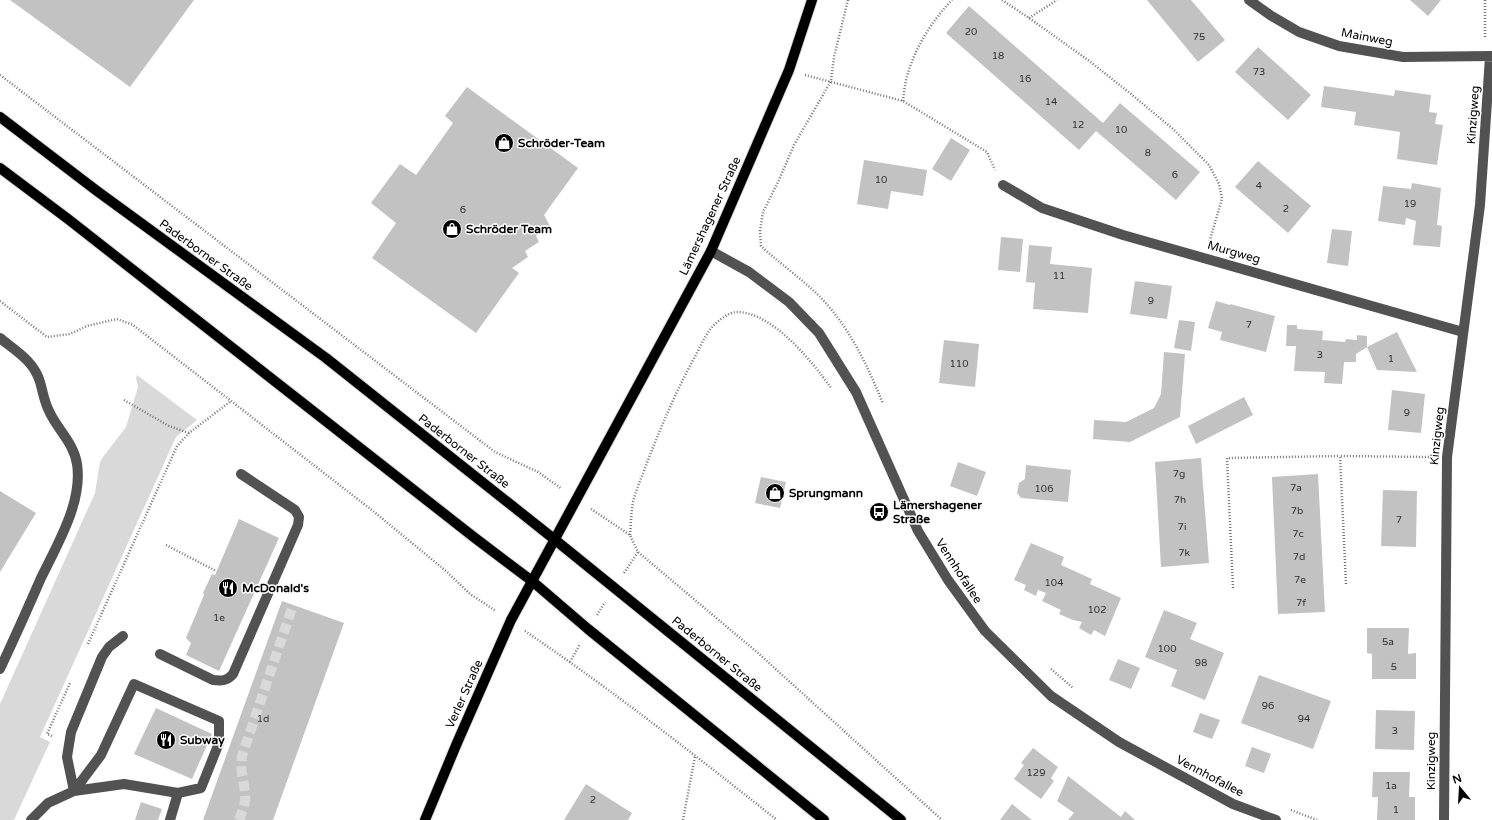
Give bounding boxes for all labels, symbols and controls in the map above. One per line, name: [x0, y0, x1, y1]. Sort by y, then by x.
street label: Mainweg: [1340, 25, 1394, 49]
house number: 20: [965, 26, 977, 38]
house number: 75: [1193, 31, 1205, 43]
house number: 18: [992, 50, 1004, 62]
house number: 73: [1253, 66, 1265, 78]
house number: 16: [1019, 73, 1031, 85]
street label: Kinzigweg: [1464, 85, 1482, 145]
house number: 14: [1045, 96, 1057, 108]
house number: 12: [1072, 119, 1084, 131]
house number: 10: [1115, 124, 1127, 136]
shop icon: Schröder-Team: [493, 132, 515, 154]
place label: Schröder-Team: [518, 136, 605, 150]
house number: 8: [1145, 147, 1151, 159]
street label: Lämershagener Straße: [676, 154, 744, 278]
house number: 6: [1172, 169, 1178, 181]
house number: 10: [875, 174, 887, 186]
house number: 4: [1256, 180, 1262, 192]
house number: 19: [1404, 198, 1416, 210]
house number: 2: [1283, 203, 1289, 215]
house number: 6: [460, 204, 466, 216]
street label: Paderborner Straße: [157, 216, 256, 294]
shop icon: Schröder Team: [441, 218, 463, 240]
place label: Schröder Team: [466, 222, 552, 236]
street label: Murgweg: [1206, 238, 1262, 266]
house number: 11: [1053, 270, 1065, 282]
house number: 9: [1148, 295, 1154, 307]
house number: 7: [1246, 319, 1252, 331]
house number: 3: [1317, 349, 1323, 361]
house number: 1: [1388, 353, 1394, 365]
house number: 110: [950, 358, 968, 370]
street label: Kinzigweg: [1427, 406, 1447, 466]
house number: 9: [1404, 407, 1410, 419]
street label: Paderborner Straße: [416, 411, 513, 491]
house number: 7g: [1173, 468, 1185, 480]
shop icon: Sprungmann: [764, 482, 786, 504]
house number: 7a: [1290, 482, 1302, 494]
house number: 106: [1035, 483, 1053, 495]
place label: Sprungmann: [789, 486, 863, 501]
house number: 7h: [1174, 494, 1186, 506]
place label: Lämershagener Straße: [893, 498, 982, 526]
bus stop icon: Lämershagener Straße: [868, 501, 890, 523]
house number: 7b: [1291, 505, 1303, 517]
house number: 7: [1396, 514, 1402, 526]
house number: 7i: [1178, 521, 1186, 533]
house number: 7c: [1292, 528, 1304, 540]
street label: Vennhofallee: [933, 536, 985, 606]
house number: 7k: [1178, 547, 1190, 559]
house number: 7d: [1293, 551, 1305, 563]
house number: 7e: [1294, 574, 1306, 586]
restaurant icon: McDonald's: [217, 577, 239, 599]
house number: 104: [1045, 577, 1063, 589]
place label: McDonald's: [242, 581, 309, 595]
house number: 7f: [1296, 597, 1306, 609]
house number: 102: [1088, 604, 1106, 616]
house number: 1e: [213, 612, 225, 624]
street label: Paderborner Straße: [669, 613, 765, 695]
house number: 5a: [1382, 636, 1394, 648]
house number: 100: [1158, 643, 1176, 655]
street label: Verler Straße: [443, 657, 485, 731]
house number: 98: [1195, 657, 1207, 669]
house number: 5: [1391, 661, 1397, 673]
house number: 96: [1262, 700, 1274, 712]
house number: 1d: [257, 713, 269, 725]
house number: 94: [1298, 713, 1310, 725]
house number: 3: [1392, 725, 1398, 737]
restaurant icon: Subway: [155, 729, 177, 751]
street label: Kinzigweg: [1424, 732, 1438, 790]
place label: Subway: [180, 733, 225, 748]
street label: Vennhofallee: [1174, 752, 1246, 800]
house number: 129: [1027, 767, 1045, 779]
north arrow: [1440, 768, 1480, 808]
text: N: [1451, 771, 1463, 787]
house number: 1a: [1385, 780, 1397, 792]
house number: 2: [590, 794, 596, 806]
house number: 1: [1393, 804, 1399, 816]

